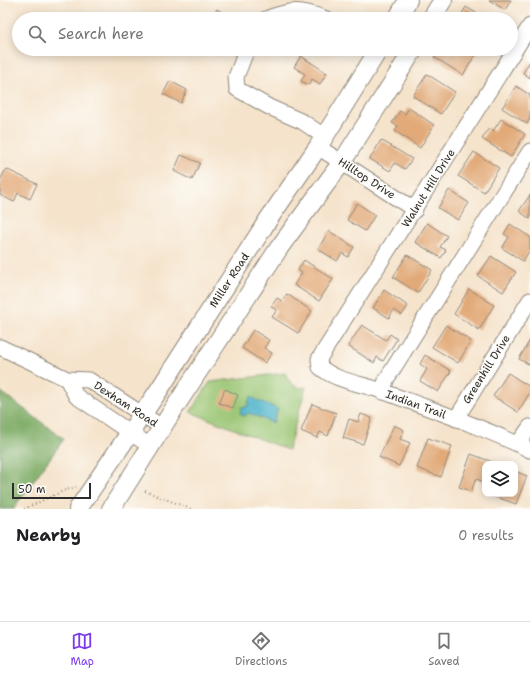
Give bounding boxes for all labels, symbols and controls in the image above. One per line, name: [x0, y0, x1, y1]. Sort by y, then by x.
search box: [12, 12, 518, 56]
icon: search: [26, 23, 48, 45]
text: Search here: [58, 24, 144, 44]
street label: Walnut Hill Drive: [398, 146, 459, 230]
street label: Hilltop Drive: [335, 154, 398, 203]
street label: Miller Road: [206, 250, 253, 311]
street label: Greenhill Drive: [459, 332, 514, 407]
street label: Dexham Road: [91, 378, 161, 431]
street label: Indian Trail: [384, 387, 449, 423]
map controls: [482, 461, 518, 497]
button: layers: [482, 461, 518, 497]
scale bar: [12, 481, 91, 500]
text: 50 m: [18, 482, 46, 497]
text: Nearby: [16, 524, 81, 546]
text: 0 results: [458, 527, 514, 544]
tab: Map: [70, 630, 94, 669]
tab: Directions: [235, 630, 287, 669]
tab: Saved: [428, 630, 460, 669]

